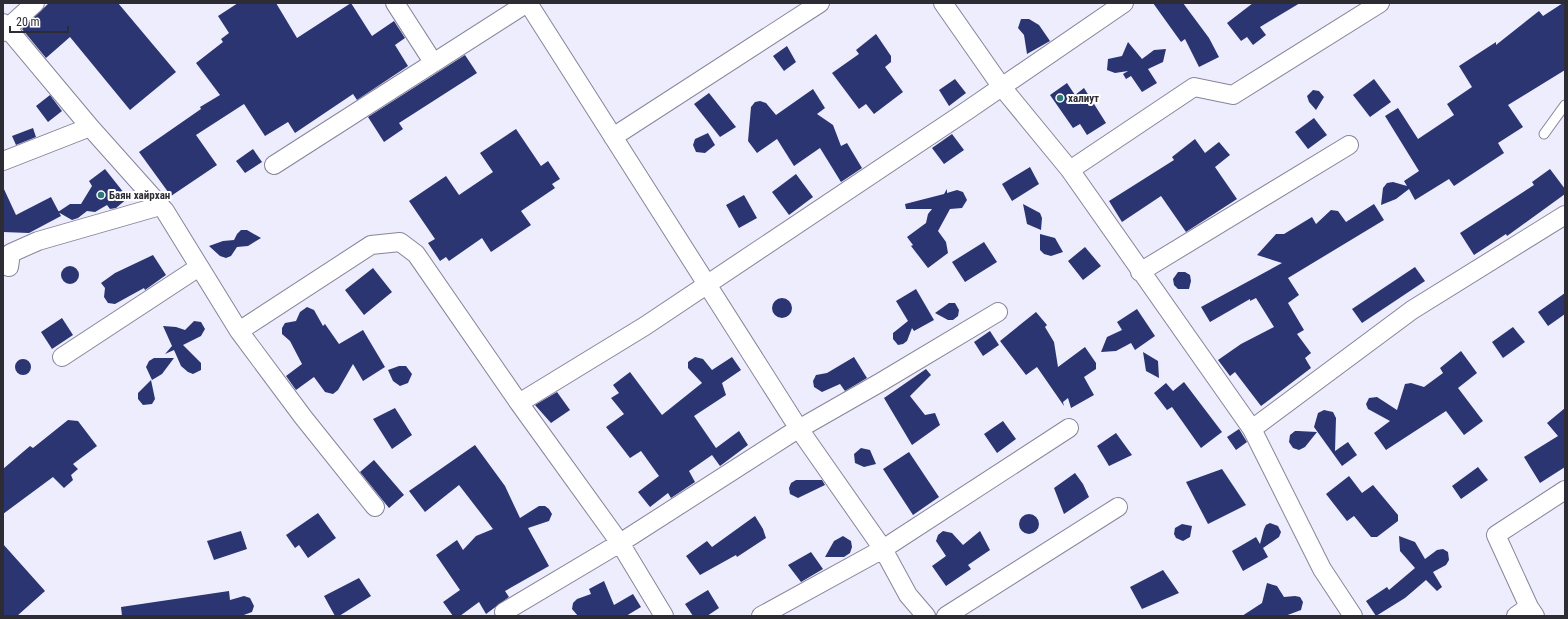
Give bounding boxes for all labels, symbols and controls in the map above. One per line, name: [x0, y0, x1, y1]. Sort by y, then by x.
scale bar: [10, 8, 68, 34]
text: 20 m: [16, 15, 40, 29]
place label: халиут: [1068, 92, 1099, 105]
marker: халиут: [1055, 93, 1065, 103]
place label: Баян хайрхан: [109, 189, 170, 202]
marker: Баян хайрхан: [96, 190, 106, 200]

